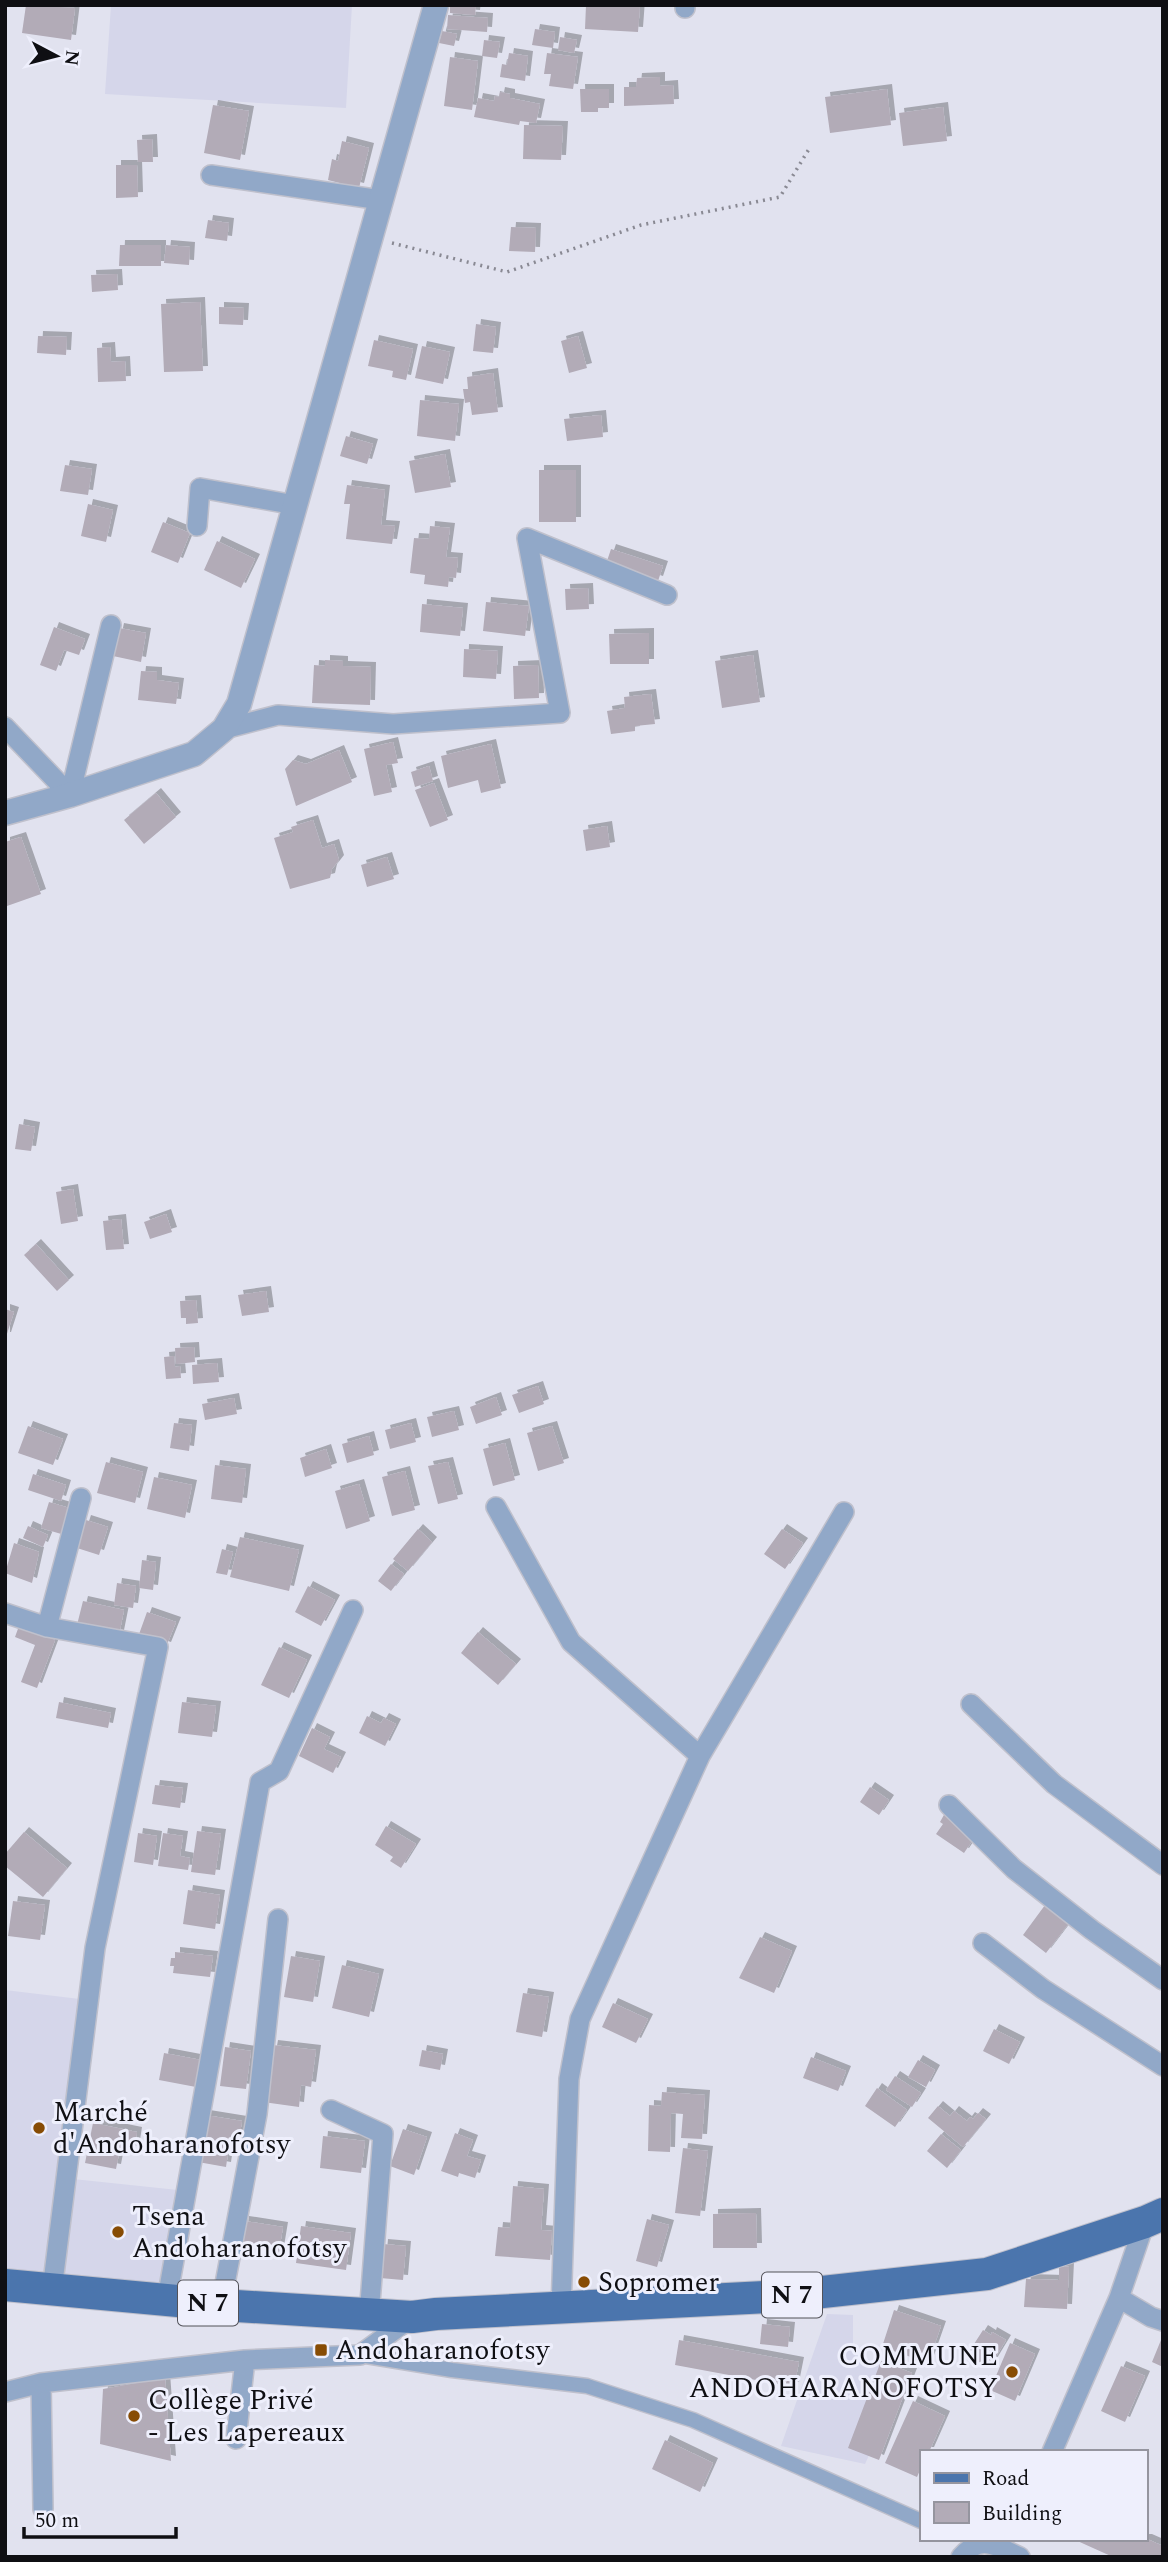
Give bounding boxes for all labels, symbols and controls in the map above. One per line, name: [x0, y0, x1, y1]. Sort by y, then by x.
north arrow: [21, 21, 91, 91]
text: N: [56, 48, 87, 67]
place label: Marché d'Andoharanofotsy: [53, 2091, 292, 2166]
marker: Marché d'Andoharanofotsy: [31, 2120, 47, 2136]
place label: Tsena Andoharanofotsy: [132, 2195, 348, 2270]
marker: Tsena Andoharanofotsy: [110, 2224, 126, 2240]
place label: Sopromer: [598, 2261, 719, 2304]
road number: N 7: [762, 2272, 822, 2318]
marker: Sopromer: [576, 2274, 592, 2290]
road number: N 7: [178, 2280, 238, 2326]
place label: Andoharanofotsy: [335, 2329, 551, 2372]
place label: COMMUNE ANDOHARANOFOTSY: [689, 2335, 998, 2410]
marker: Andoharanofotsy: [313, 2342, 329, 2358]
marker: COMMUNE ANDOHARANOFOTSY: [1004, 2364, 1020, 2380]
place label: Collège Privé - Les Lapereaux: [148, 2379, 345, 2454]
marker: Collège Privé - Les Lapereaux: [126, 2408, 142, 2424]
legend: [920, 2450, 1147, 2541]
text: Road: [982, 2463, 1029, 2495]
scale bar: [24, 2496, 177, 2540]
text: Building: [982, 2498, 1062, 2530]
text: 50 m: [35, 2505, 79, 2537]

